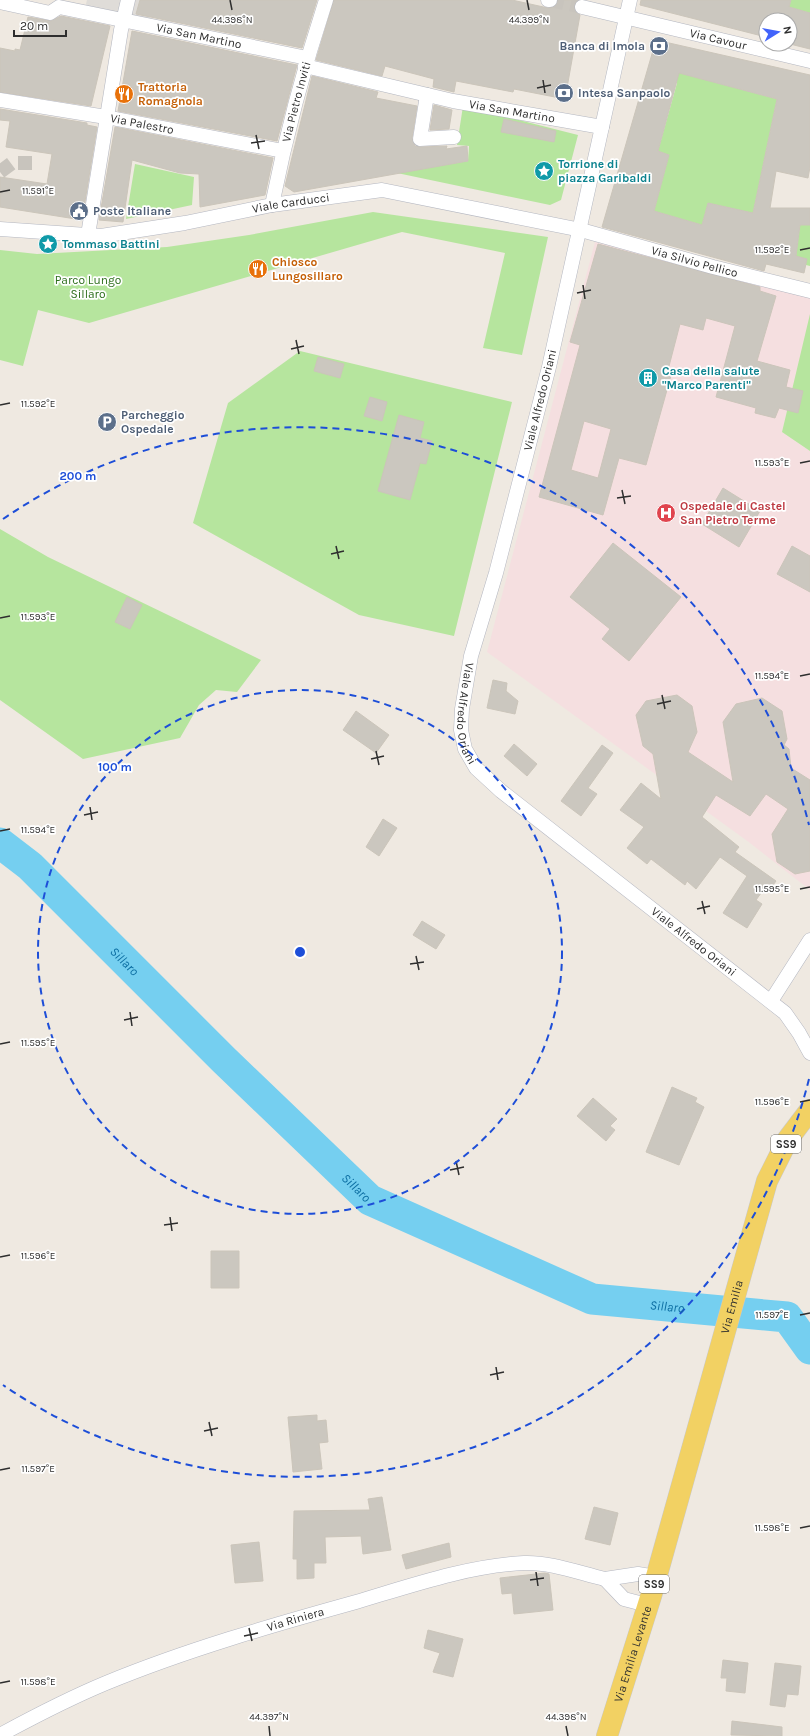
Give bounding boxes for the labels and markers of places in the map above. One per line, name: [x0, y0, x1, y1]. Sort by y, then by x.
bank icon: Banca di Imola: [648, 35, 670, 57]
place label: Banca di Imola: [559, 39, 645, 53]
place label: Trattoria Romagnola: [138, 80, 203, 108]
bank icon: Intesa Sanpaolo: [553, 82, 575, 104]
restaurant icon: Trattoria Romagnola: [113, 83, 135, 105]
place label: Intesa Sanpaolo: [578, 86, 671, 100]
place label: Torrione di piazza Garibaldi: [558, 157, 651, 185]
place icon: Torrione di piazza Garibaldi: [533, 160, 555, 182]
public building icon: Poste Italiane: [68, 200, 90, 222]
place label: Poste Italiane: [93, 204, 171, 218]
place icon: Tommaso Battini: [37, 233, 59, 255]
place label: Tommaso Battini: [62, 237, 160, 251]
place label: Chiosco Lungosillaro: [272, 255, 343, 283]
restaurant icon: Chiosco Lungosillaro: [247, 258, 269, 280]
place label: Casa della salute "Marco Parenti": [662, 364, 760, 392]
building icon: Casa della salute "Marco Parenti": [637, 367, 659, 389]
place label: Parcheggio Ospedale: [121, 408, 185, 436]
parking icon: Parcheggio Ospedale: [96, 411, 118, 433]
place label: Ospedale di Castel San Pietro Terme: [680, 499, 786, 527]
hospital icon: Ospedale di Castel San Pietro Terme: [655, 502, 677, 524]
centre of rings: [293, 945, 307, 959]

